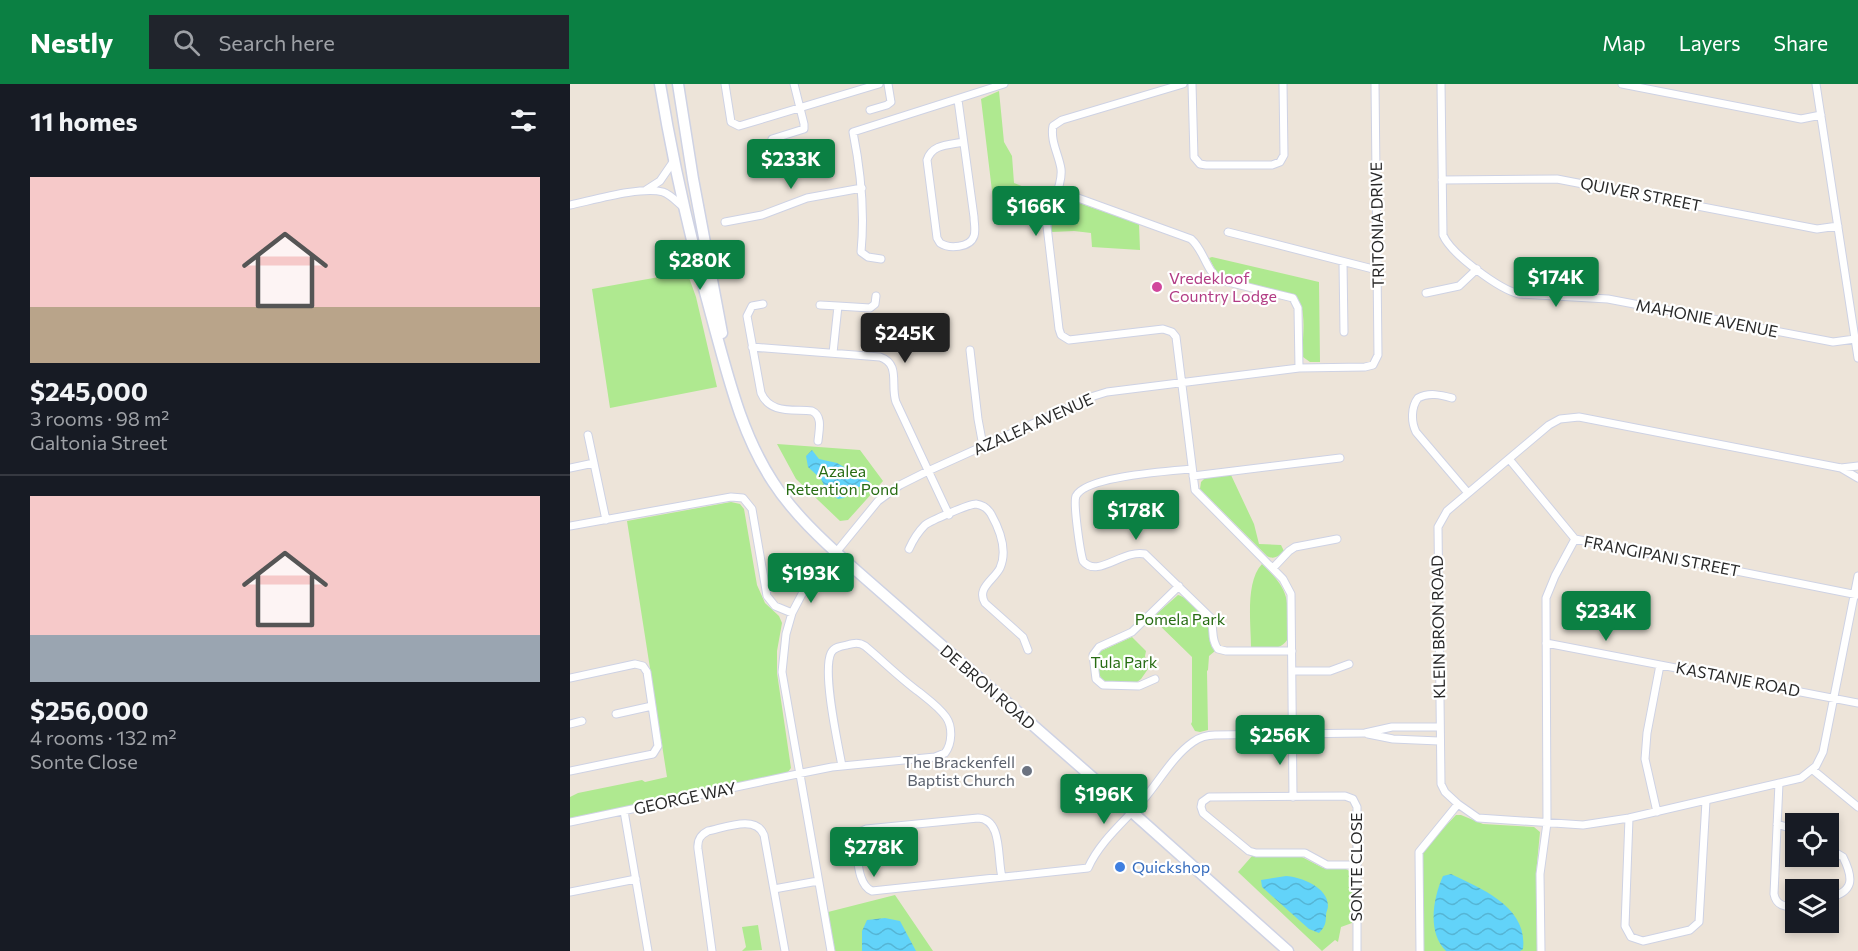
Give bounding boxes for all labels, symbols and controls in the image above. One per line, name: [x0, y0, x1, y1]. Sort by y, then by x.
search box: [149, 15, 569, 69]
text: Nestly: [30, 25, 113, 59]
icon: search: [170, 26, 203, 59]
text: Search here: [218, 29, 335, 56]
text: Map: [1602, 30, 1646, 55]
text: Layers: [1679, 30, 1741, 55]
text: Share: [1774, 30, 1828, 55]
icon: filters: [507, 104, 540, 137]
text: 11 homes: [30, 105, 138, 136]
pin: $233K: [749, 139, 833, 190]
text: $233K: [761, 146, 821, 170]
street label: TRITONIA DRIVE: [1366, 162, 1387, 288]
street label: QUIVER STREET: [1579, 172, 1703, 215]
pin: $166K: [994, 186, 1078, 237]
text: $166K: [1006, 193, 1066, 217]
icon: home: [231, 216, 339, 324]
pin: $280K: [658, 240, 742, 291]
text: $280K: [669, 247, 731, 271]
pin: $174K: [1514, 257, 1598, 308]
text: $174K: [1528, 264, 1584, 288]
place label: Vredekloof Country Lodge: [1169, 268, 1277, 305]
marker: Vredekloof Country Lodge: [1150, 280, 1164, 294]
street label: MAHONIE AVENUE: [1635, 294, 1780, 341]
pin: $245K: [863, 313, 947, 364]
text: $245K: [875, 320, 935, 344]
text: $245,000: [30, 375, 148, 406]
street label: AZALEA AVENUE: [970, 389, 1096, 458]
text: 3 rooms · 98 m²: [30, 406, 169, 430]
text: Galtonia Street: [30, 430, 168, 454]
park label: Azalea Retention Pond: [786, 461, 898, 498]
pin: $178K: [1094, 490, 1178, 541]
text: $178K: [1107, 497, 1165, 521]
street label: FRANGIPANI STREET: [1583, 531, 1742, 580]
icon: home: [231, 535, 339, 643]
pin: $193K: [769, 553, 853, 604]
street label: KLEIN BRON ROAD: [1427, 555, 1448, 699]
text: $193K: [782, 560, 840, 584]
pin: $234K: [1564, 591, 1648, 642]
text: $234K: [1576, 598, 1636, 622]
park label: Pomela Park: [1135, 609, 1226, 628]
street label: DE BRON ROAD: [937, 640, 1040, 733]
park label: Tula Park: [1091, 652, 1158, 671]
street label: KASTANJE ROAD: [1674, 657, 1802, 700]
text: $256,000: [30, 694, 149, 725]
pin: $256K: [1238, 715, 1322, 766]
text: $256K: [1250, 722, 1310, 746]
text: 4 rooms · 132 m²: [30, 725, 177, 749]
text: Sonte Close: [30, 749, 138, 773]
place label: The Brackenfell Baptist Church: [903, 752, 1015, 789]
marker: The Brackenfell Baptist Church: [1020, 764, 1034, 778]
pin: $196K: [1062, 774, 1146, 825]
street label: GEORGE WAY: [632, 777, 738, 818]
text: $196K: [1074, 781, 1134, 805]
street label: SONTE CLOSE: [1346, 812, 1365, 922]
map controls: [1785, 813, 1839, 933]
button: locate: [1785, 813, 1839, 867]
pin: $278K: [832, 827, 916, 878]
text: $278K: [844, 834, 904, 858]
place label: Quickshop: [1132, 857, 1210, 876]
marker: Quickshop: [1113, 860, 1127, 874]
button: layers: [1785, 879, 1839, 933]

